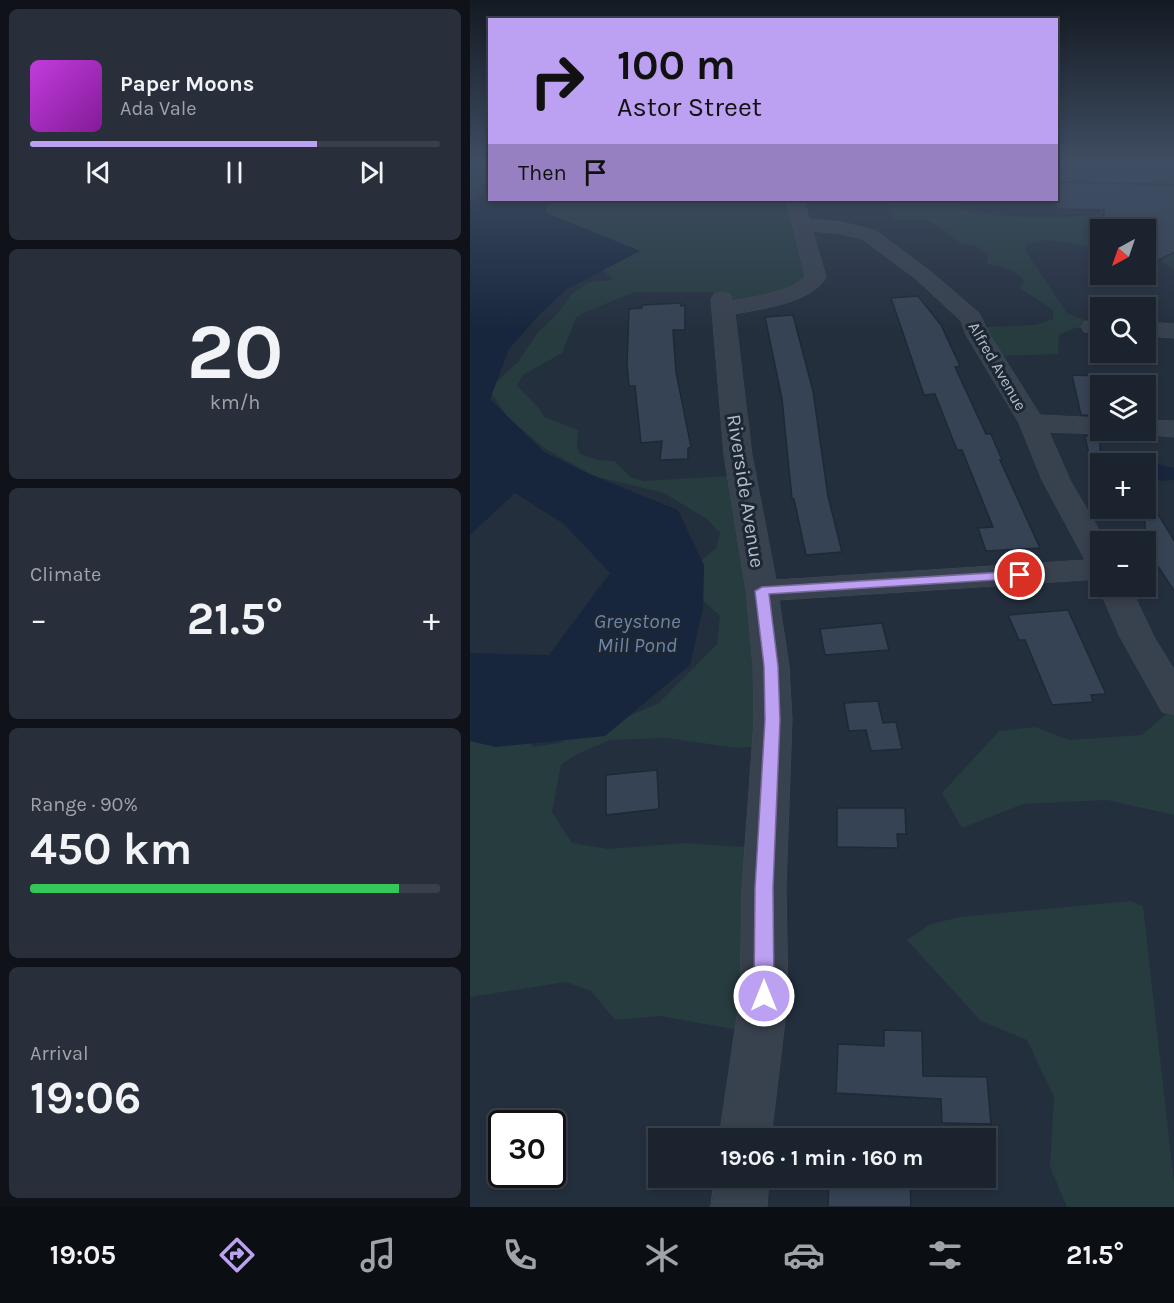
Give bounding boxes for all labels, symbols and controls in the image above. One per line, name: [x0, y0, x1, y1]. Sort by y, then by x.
text: 100 m: [617, 40, 736, 90]
icon: right: [518, 42, 596, 120]
text: Paper Moons: [120, 71, 254, 97]
text: Astor Street: [617, 91, 762, 123]
text: Ada Vale: [120, 97, 197, 120]
icon: previous: [82, 156, 115, 189]
icon: pause: [218, 156, 251, 189]
icon: next: [355, 156, 388, 189]
icon: arrive: [579, 156, 612, 189]
text: Then: [518, 160, 567, 186]
north arrow: [1090, 219, 1156, 285]
map controls: [1090, 219, 1156, 597]
button: search: [1090, 297, 1156, 363]
text: 20: [187, 306, 283, 398]
street label: Alfred Avenue: [965, 319, 1031, 414]
button: layers: [1090, 375, 1156, 441]
text: km/h: [210, 391, 260, 414]
street label: Riverside Avenue: [722, 413, 769, 569]
button: +: [1090, 453, 1156, 519]
button: −: [1090, 531, 1156, 597]
pin: [994, 549, 1045, 600]
icon: arrive: [1003, 558, 1036, 591]
text: Climate: [30, 563, 101, 586]
text: 21.5°: [187, 593, 283, 645]
text: −: [30, 600, 47, 638]
text: +: [423, 600, 440, 638]
water label: Greystone Mill Pond: [594, 609, 681, 657]
text: Range · 90%: [30, 793, 138, 816]
text: 450 km: [30, 823, 192, 875]
position arrow: [732, 964, 796, 1028]
text: Arrival: [30, 1042, 89, 1065]
text: 19:06: [30, 1072, 141, 1124]
speed limit sign: 30: [488, 1110, 566, 1188]
text: 19:06 · 1 min · 160 m: [721, 1145, 923, 1171]
icon: directions: [216, 1234, 258, 1276]
icon: music: [357, 1234, 399, 1276]
icon: phone: [499, 1234, 541, 1276]
icon: climate: [641, 1234, 683, 1276]
icon: car: [783, 1234, 825, 1276]
icon: filters: [924, 1234, 966, 1276]
text: 19:05: [50, 1239, 116, 1271]
text: 21.5°: [1066, 1239, 1124, 1271]

